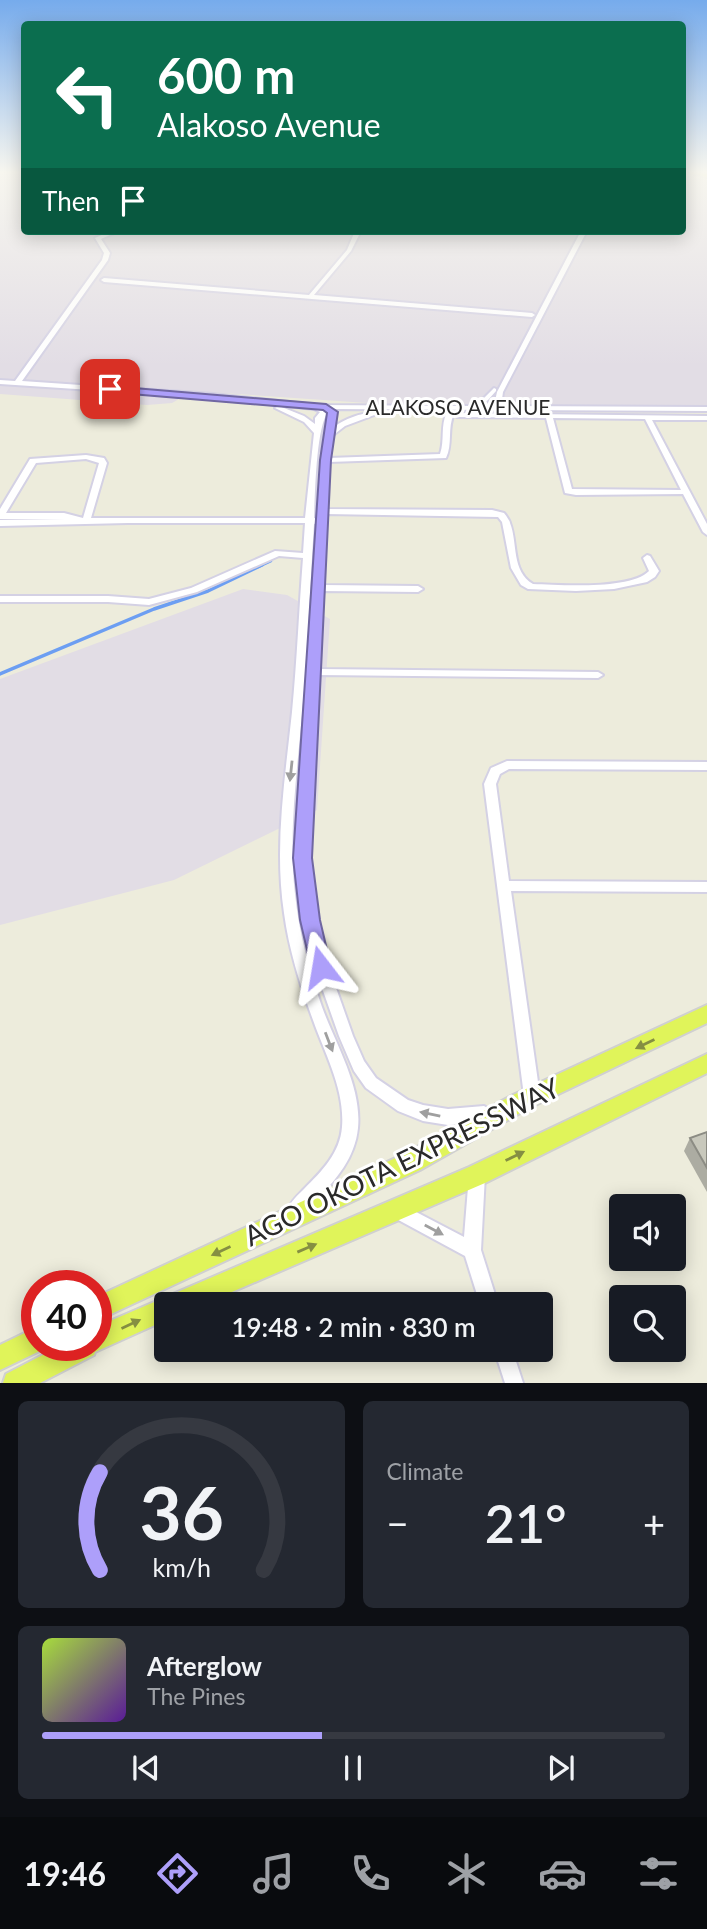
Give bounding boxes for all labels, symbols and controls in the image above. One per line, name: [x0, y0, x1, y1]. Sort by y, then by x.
text: 600 m: [157, 46, 295, 104]
icon: left: [42, 49, 133, 140]
text: Alakoso Avenue: [157, 105, 381, 144]
icon: arrive: [114, 182, 152, 220]
text: Then: [42, 185, 100, 217]
pin: [80, 359, 140, 419]
icon: arrive: [91, 370, 129, 408]
street label: ALAKOSO AVENUE: [366, 394, 550, 419]
one-way arrow: [285, 761, 296, 783]
position arrow: [284, 930, 358, 1004]
one-way arrow: [323, 1031, 334, 1052]
one-way arrow: [635, 1038, 655, 1049]
street label: AGO OKOTA EXPRESSWAY: [238, 1070, 565, 1252]
one-way arrow: [419, 1108, 441, 1119]
one-way arrow: [505, 1151, 525, 1162]
map controls: [609, 1194, 686, 1362]
button: sound: [609, 1194, 686, 1271]
one-way arrow: [425, 1224, 444, 1236]
one-way arrow: [296, 1243, 317, 1254]
one-way arrow: [211, 1245, 231, 1256]
speed limit sign: 40: [21, 1270, 112, 1361]
button: search: [609, 1285, 686, 1362]
text: 19:48 · 2 min · 830 m: [231, 1311, 476, 1343]
one-way arrow: [121, 1318, 141, 1330]
text: Climate: [387, 1457, 463, 1485]
text: 36: [139, 1469, 223, 1557]
text: 21°: [485, 1492, 567, 1554]
text: −: [387, 1500, 409, 1546]
text: +: [643, 1500, 665, 1546]
text: km/h: [152, 1552, 211, 1582]
text: Afterglow: [147, 1650, 262, 1682]
text: The Pines: [147, 1682, 245, 1710]
icon: previous: [127, 1749, 165, 1787]
icon: pause: [334, 1749, 372, 1787]
icon: next: [542, 1749, 580, 1787]
icon: directions: [153, 1849, 202, 1898]
icon: music: [249, 1849, 298, 1898]
icon: phone: [346, 1849, 395, 1898]
icon: climate: [442, 1849, 491, 1898]
icon: car: [538, 1849, 587, 1898]
icon: filters: [634, 1849, 683, 1898]
text: 19:46: [24, 1854, 106, 1893]

